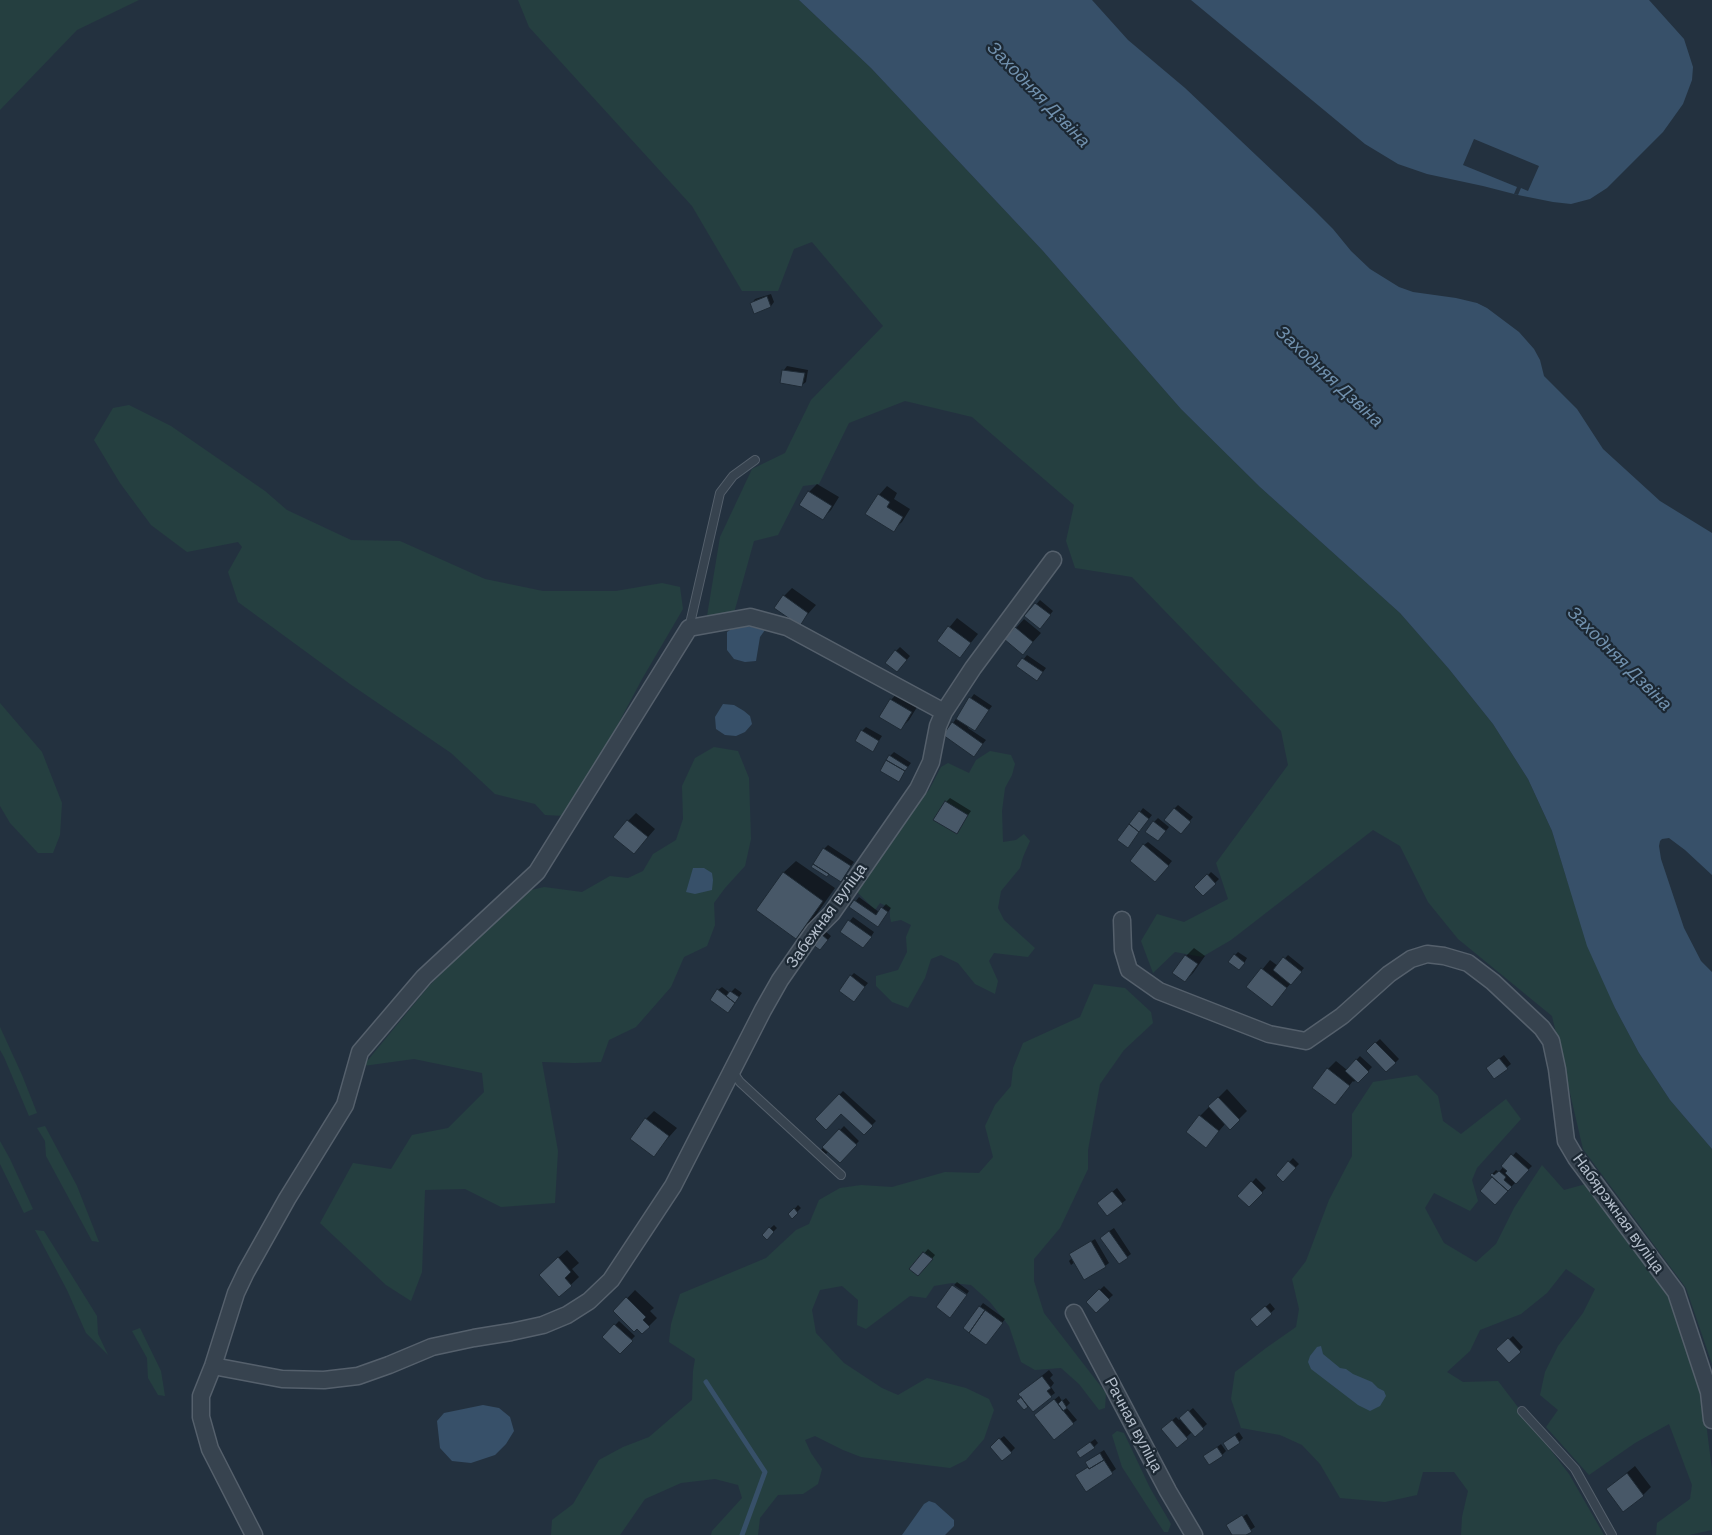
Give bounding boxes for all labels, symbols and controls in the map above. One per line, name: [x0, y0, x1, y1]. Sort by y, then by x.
water label: Заходняя Дзвіна: [982, 38, 1094, 152]
water label: Заходняя Дзвіна: [1271, 322, 1387, 432]
water label: Заходняя Дзвіна: [1562, 602, 1676, 716]
street label: Забежная вуліца: [783, 860, 871, 972]
street label: Набярэжная вуліца: [1568, 1150, 1668, 1278]
street label: Рачная вуліца: [1100, 1374, 1166, 1476]

